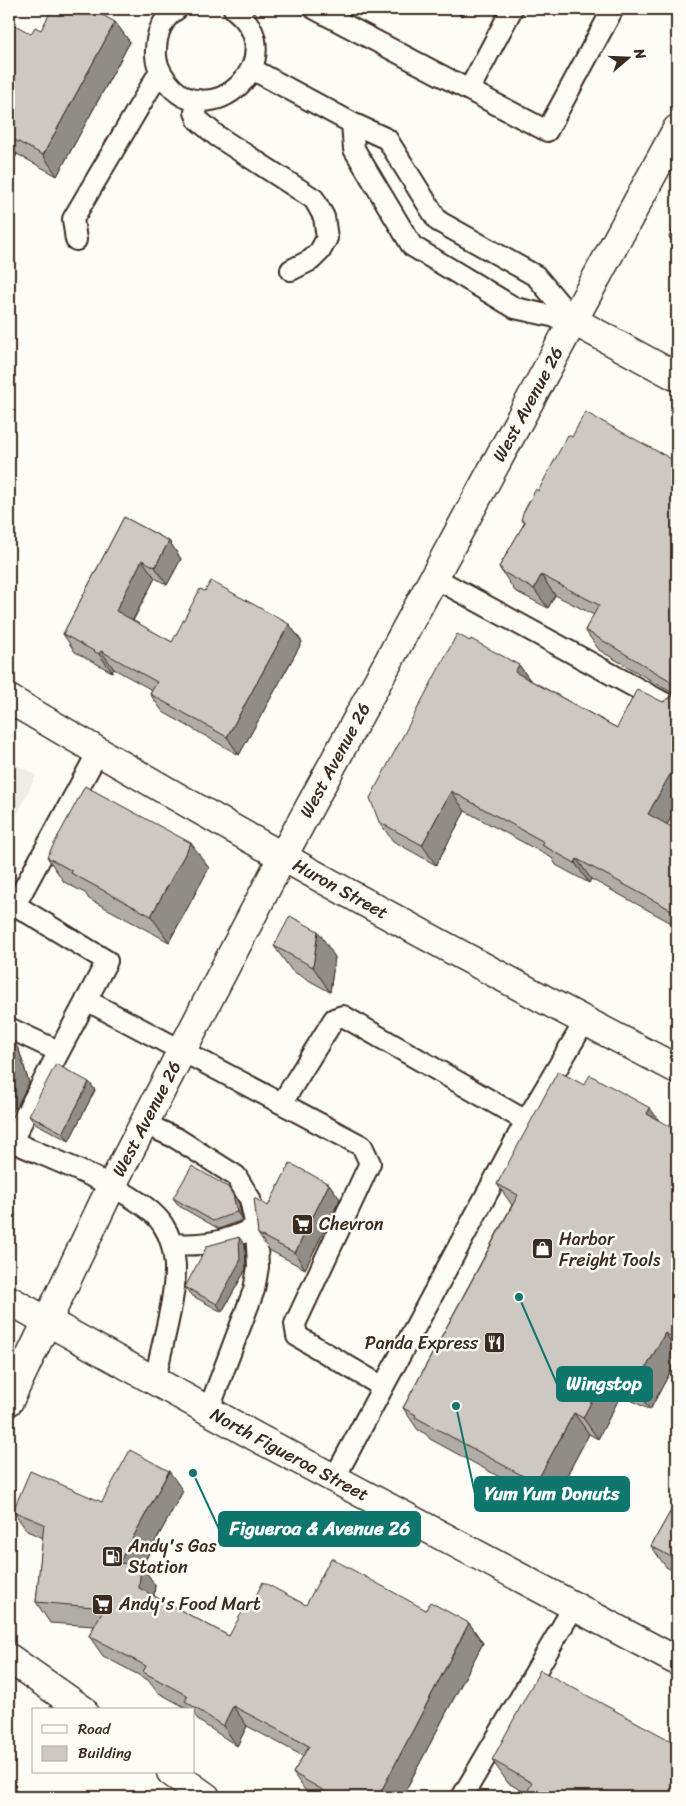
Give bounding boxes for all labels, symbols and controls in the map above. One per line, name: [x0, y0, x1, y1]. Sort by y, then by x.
north arrow: [604, 32, 654, 82]
text: N: [626, 44, 653, 63]
street label: West Avenue 26: [483, 341, 572, 468]
street label: West Avenue 26: [290, 697, 379, 824]
street label: Huron Street: [287, 849, 394, 928]
street label: West Avenue 26: [103, 1055, 190, 1183]
place label: Chevron: [319, 1208, 384, 1240]
supermarket icon: Chevron: [291, 1212, 315, 1236]
place label: Harbor Freight Tools: [559, 1223, 661, 1276]
shop icon: Harbor Freight Tools: [531, 1237, 555, 1261]
place label: Panda Express: [365, 1327, 479, 1359]
restaurant icon: Panda Express: [482, 1331, 506, 1355]
callout: Wingstop: [557, 1367, 652, 1401]
text: Wingstop: [566, 1367, 643, 1400]
street label: North Figueroa Street: [204, 1398, 375, 1510]
callout: Yum Yum Donuts: [475, 1477, 629, 1511]
text: Yum Yum Donuts: [485, 1477, 621, 1510]
callout: Figueroa & Avenue 26: [219, 1512, 420, 1546]
text: Figueroa & Avenue 26: [229, 1512, 411, 1545]
place label: Andy's Gas Station: [127, 1530, 217, 1583]
fuel station icon: Andy's Gas Station: [100, 1544, 124, 1568]
place label: Andy's Food Mart: [118, 1588, 261, 1620]
supermarket icon: Andy's Food Mart: [91, 1592, 115, 1616]
legend: [32, 1708, 195, 1774]
text: Road: [78, 1716, 111, 1742]
text: Building: [78, 1740, 132, 1766]

